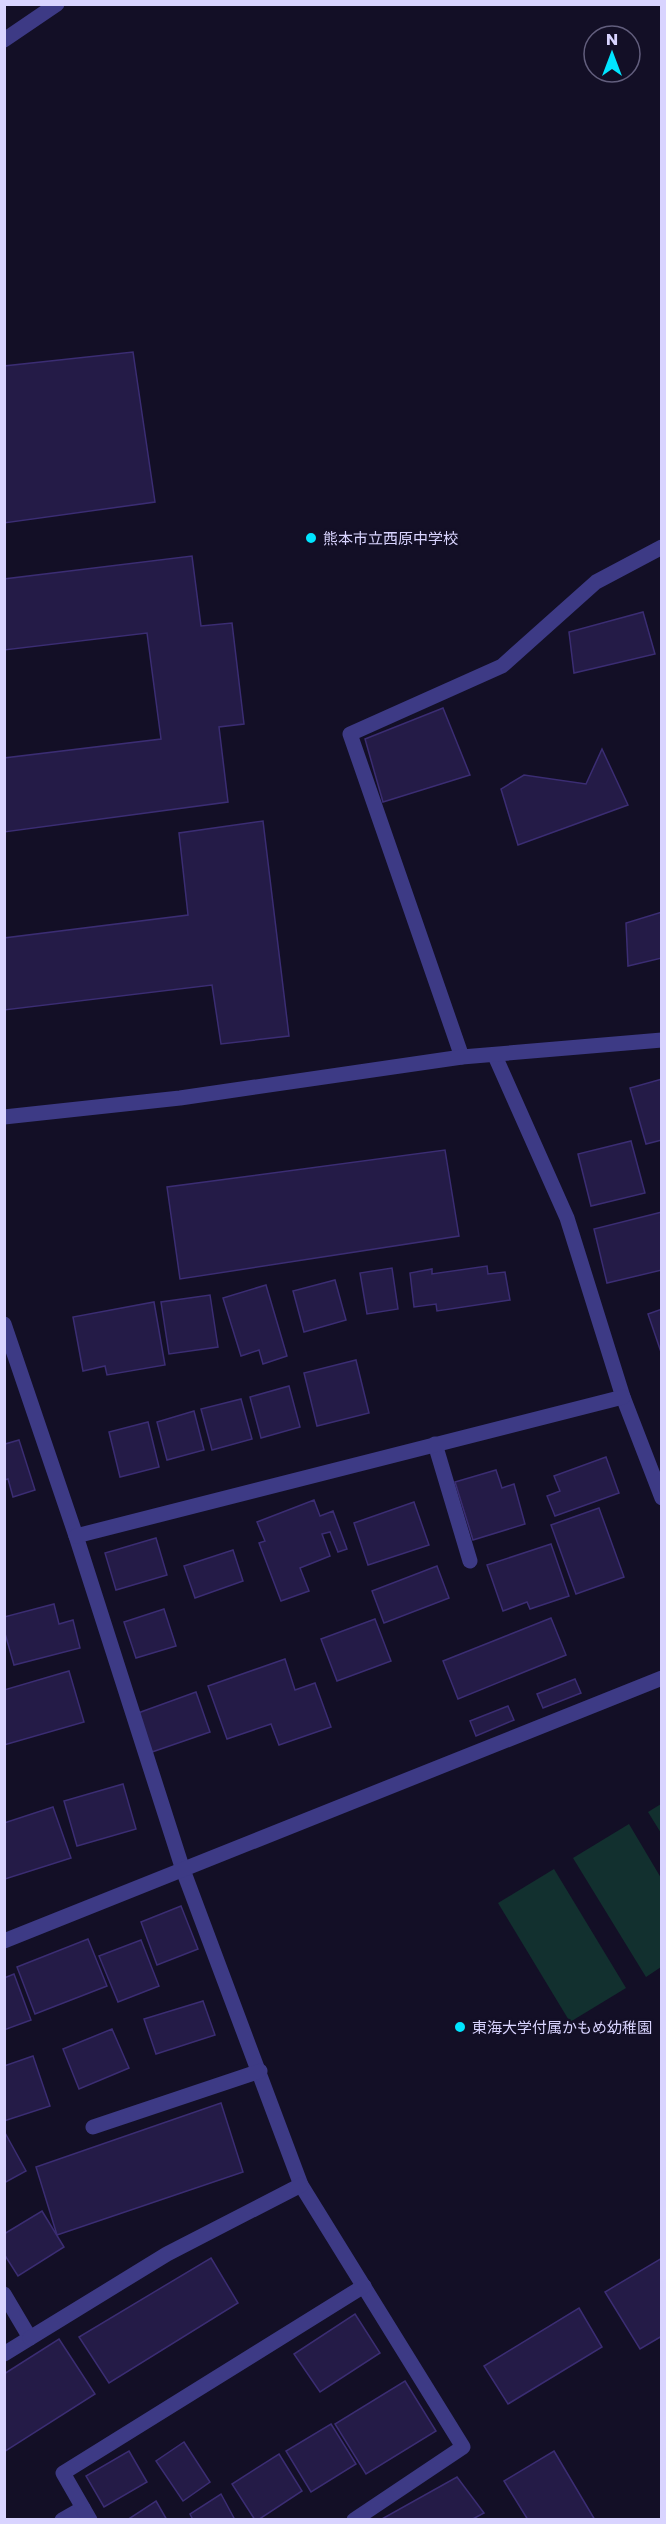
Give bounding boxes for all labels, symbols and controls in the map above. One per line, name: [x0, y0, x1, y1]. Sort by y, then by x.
north arrow: [582, 24, 642, 84]
text: N: [606, 28, 618, 51]
place label: 熊本市立西原中学校: [323, 528, 458, 549]
marker: 熊本市立西原中学校: [304, 531, 318, 545]
place label: 東海大学付属かもめ幼稚園: [472, 2017, 652, 2038]
marker: 東海大学付属かもめ幼稚園: [453, 2020, 467, 2034]

